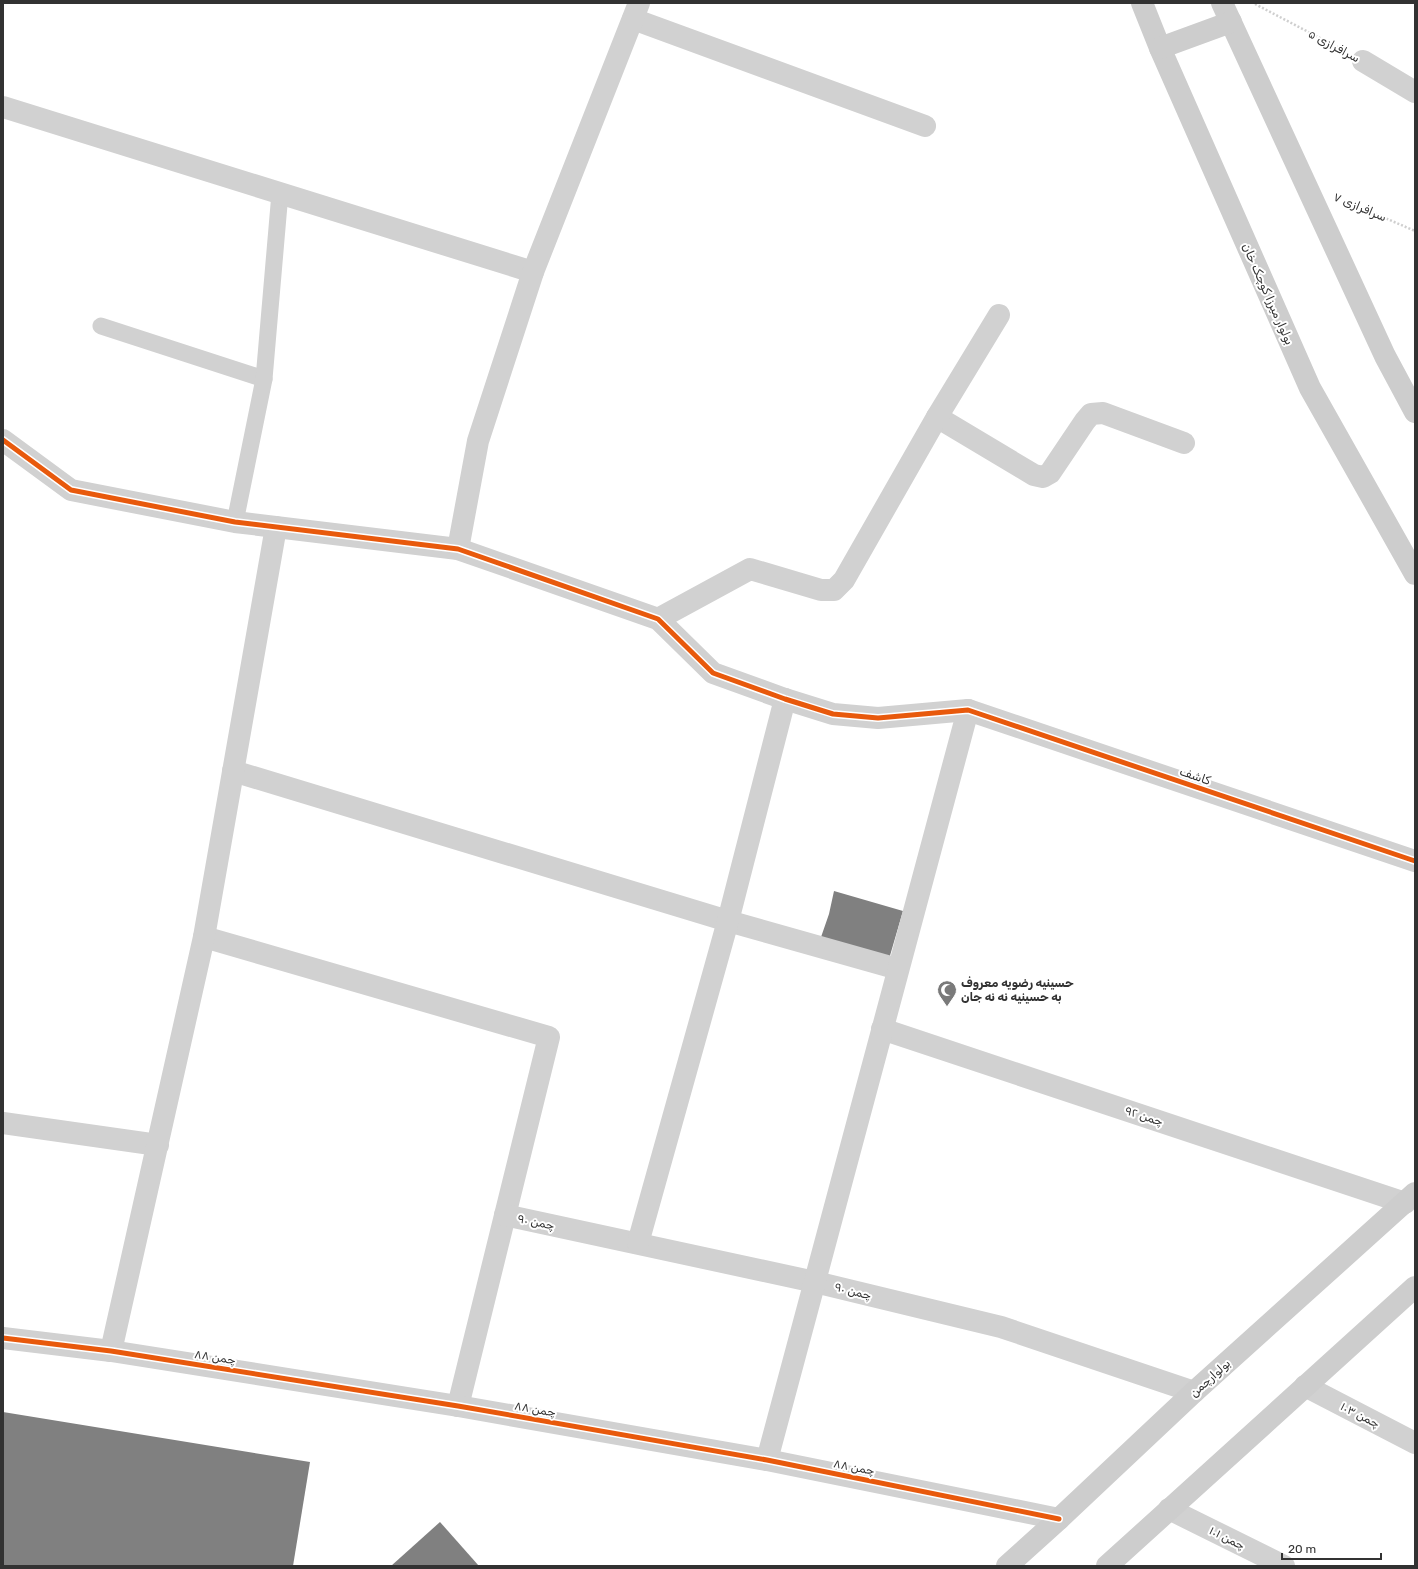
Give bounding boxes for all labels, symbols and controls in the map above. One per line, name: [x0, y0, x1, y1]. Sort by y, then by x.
street label: سرافرازی ۵: [1305, 27, 1362, 66]
street label: سرافرازی ۷: [1331, 190, 1389, 225]
street label: بولوار میرزا کوچک خان: [1238, 241, 1297, 347]
street label: کاشف: [1178, 764, 1213, 788]
place label: حسینیه رضویه معروف به حسینیه نه نه جان: [961, 976, 1074, 1004]
mosque icon: حسینیه رضویه معروف به حسینیه نه نه جان: [936, 979, 958, 1007]
street label: چمن ۹۲: [1123, 1103, 1165, 1129]
street label: چمن ۹۰: [516, 1211, 556, 1233]
street label: چمن ۹۰: [833, 1280, 873, 1302]
street label: چمن ۸۸: [193, 1347, 237, 1367]
street label: بولوارچمن: [1187, 1356, 1234, 1401]
street label: چمن ۸۸: [513, 1398, 557, 1420]
street label: چمن ۱۰۳: [1338, 1399, 1382, 1431]
street label: چمن ۸۸: [832, 1456, 876, 1478]
street label: چمن ۱۰۱: [1207, 1523, 1247, 1553]
scale bar: [1282, 1535, 1381, 1561]
text: 20 m: [1288, 1542, 1316, 1556]

